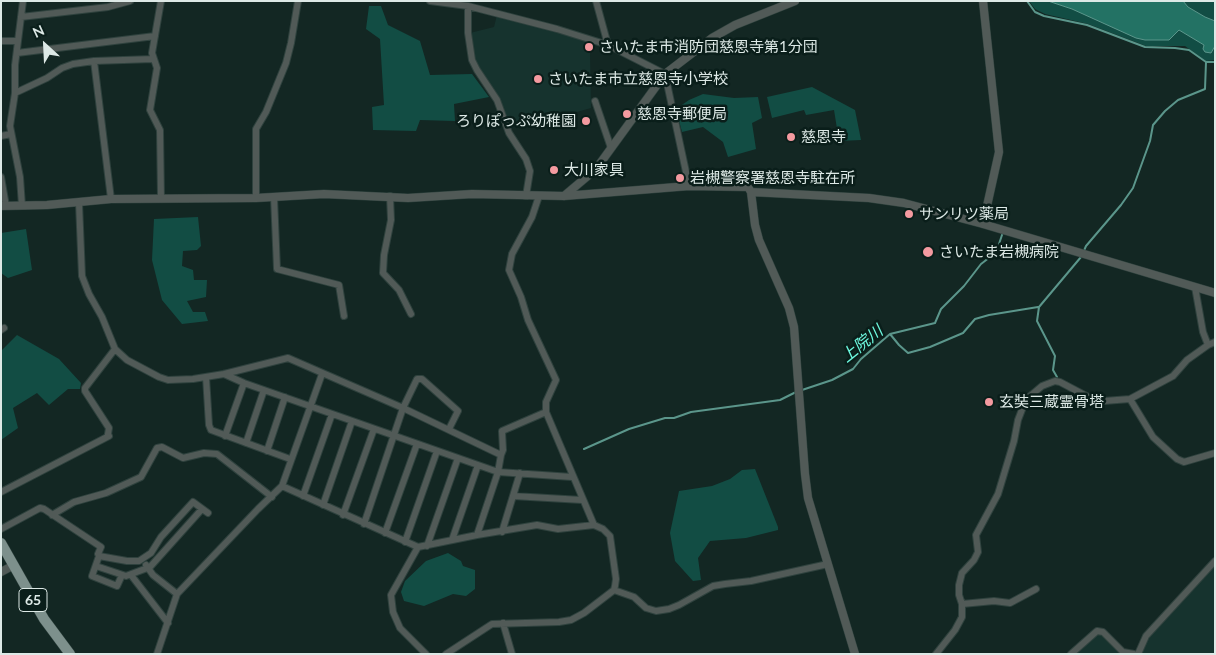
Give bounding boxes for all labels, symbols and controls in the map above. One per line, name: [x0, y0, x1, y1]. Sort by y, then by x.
north arrow: [20, 20, 70, 70]
text: N: [30, 21, 47, 41]
place label: さいたま市消防団慈恩寺第1分団: [599, 38, 818, 56]
marker: さいたま市消防団慈恩寺第1分団: [583, 41, 595, 53]
place label: さいたま市立慈恩寺小学校: [548, 70, 728, 88]
marker: さいたま市立慈恩寺小学校: [532, 73, 544, 85]
place label: 慈恩寺郵便局: [637, 105, 727, 123]
marker: 慈恩寺郵便局: [621, 108, 633, 120]
place label: ろりぽっぷ幼稚園: [456, 112, 576, 130]
marker: ろりぽっぷ幼稚園: [580, 115, 592, 127]
place label: 慈恩寺: [801, 128, 846, 146]
marker: 慈恩寺: [785, 131, 797, 143]
place label: 大川家具: [564, 161, 624, 179]
marker: 大川家具: [548, 164, 560, 176]
place label: 岩槻警察署慈恩寺駐在所: [690, 169, 855, 187]
marker: 岩槻警察署慈恩寺駐在所: [674, 172, 686, 184]
place label: サンリツ薬局: [919, 205, 1009, 223]
marker: サンリツ薬局: [903, 208, 915, 220]
place label: さいたま岩槻病院: [939, 243, 1059, 261]
marker: さいたま岩槻病院: [921, 245, 935, 259]
water label: 上院川: [837, 321, 887, 367]
place label: 玄奘三蔵霊骨塔: [999, 393, 1104, 411]
marker: 玄奘三蔵霊骨塔: [983, 396, 995, 408]
road number: 65: [19, 588, 47, 612]

